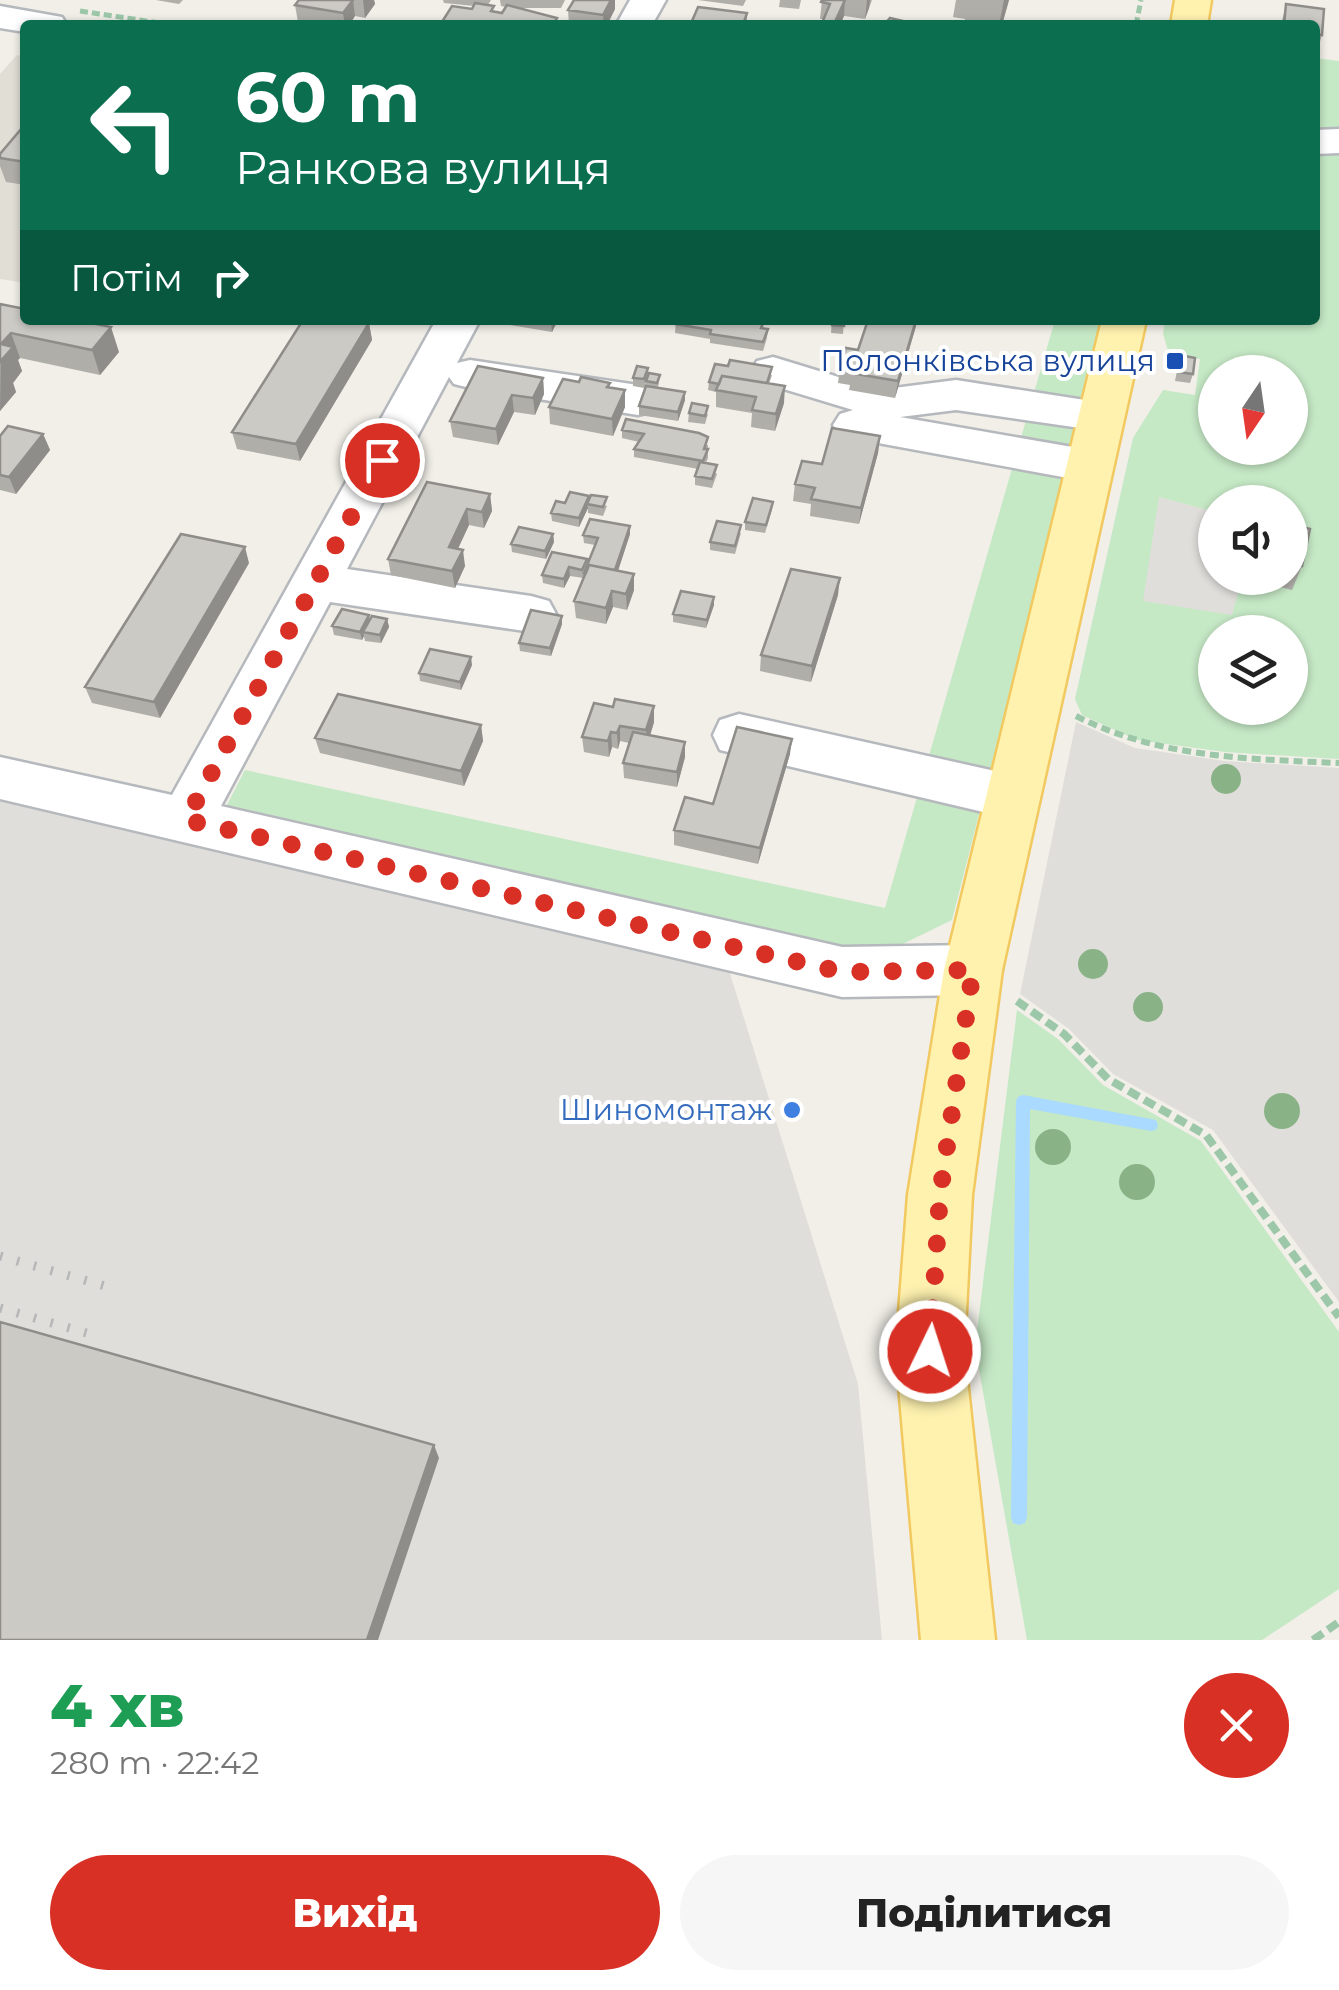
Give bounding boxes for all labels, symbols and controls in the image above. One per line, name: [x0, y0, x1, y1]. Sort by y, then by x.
text: 60 m: [235, 54, 420, 140]
icon: left: [70, 60, 200, 190]
text: Ранкова вулиця: [235, 140, 611, 195]
icon: right: [203, 250, 258, 305]
text: Потім: [70, 254, 183, 301]
place label: Полонківська вулиця: [820, 342, 1155, 379]
marker: Полонківська вулиця: [1164, 350, 1186, 372]
north arrow: [1198, 355, 1308, 465]
map controls: [1198, 355, 1308, 725]
pin: [340, 418, 425, 503]
icon: arrive: [355, 433, 410, 488]
button: sound: [1198, 485, 1308, 595]
button: layers: [1198, 615, 1308, 725]
place label: Шиномонтаж: [560, 1091, 772, 1128]
marker: Шиномонтаж: [781, 1099, 803, 1121]
position arrow: [878, 1299, 982, 1403]
text: 4 хв: [50, 1669, 184, 1742]
button: close: [1184, 1673, 1289, 1778]
text: 280 m · 22:42: [50, 1743, 259, 1782]
button: Вихід: [50, 1855, 660, 1970]
button: Поділитися: [680, 1855, 1289, 1970]

